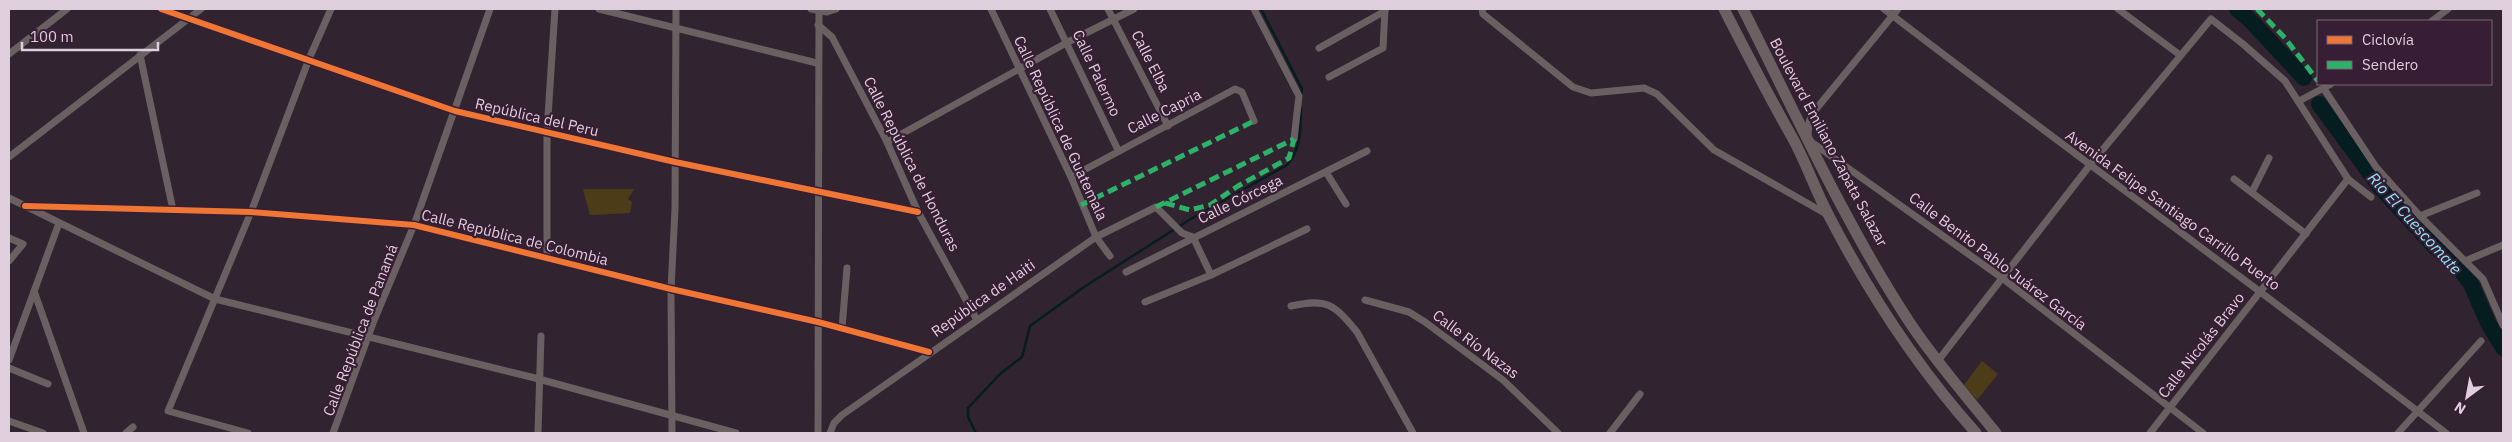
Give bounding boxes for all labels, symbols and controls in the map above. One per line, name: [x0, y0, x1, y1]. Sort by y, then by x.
scale bar: [22, 20, 159, 52]
legend: [2317, 20, 2492, 85]
text: 100 m: [30, 27, 74, 46]
street label: Calle Palermo: [1069, 27, 1125, 119]
street label: Calle Elba: [1127, 27, 1175, 95]
text: Ciclovía: [2362, 30, 2414, 49]
street label: Calle República de Guatemala: [1010, 33, 1112, 223]
street label: Boulevard Emiliano Zapata Salazar: [1766, 35, 1892, 250]
text: Sendero: [2362, 55, 2418, 74]
street label: Calle República de Honduras: [860, 73, 964, 255]
street label: Calle Capria: [1124, 84, 1204, 138]
street label: República del Peru: [473, 94, 601, 140]
street label: Avenida Felipe Santiago Carrillo Puerto: [2062, 126, 2284, 294]
water label: Rio El Cuescomate: [2364, 168, 2466, 278]
street label: Calle Córcega: [1195, 170, 1285, 228]
street label: Calle Benito Pablo Juárez García: [1905, 188, 2091, 334]
street label: Calle República de Colombia: [420, 205, 610, 269]
street label: Calle República de Panamá: [318, 241, 402, 419]
street label: República de Haiti: [927, 255, 1039, 341]
street label: Calle Nicolás Bravo: [2154, 288, 2248, 402]
street label: Calle Río Nazas: [1429, 305, 1523, 383]
north arrow: [2442, 372, 2492, 422]
text: N: [2451, 398, 2469, 418]

